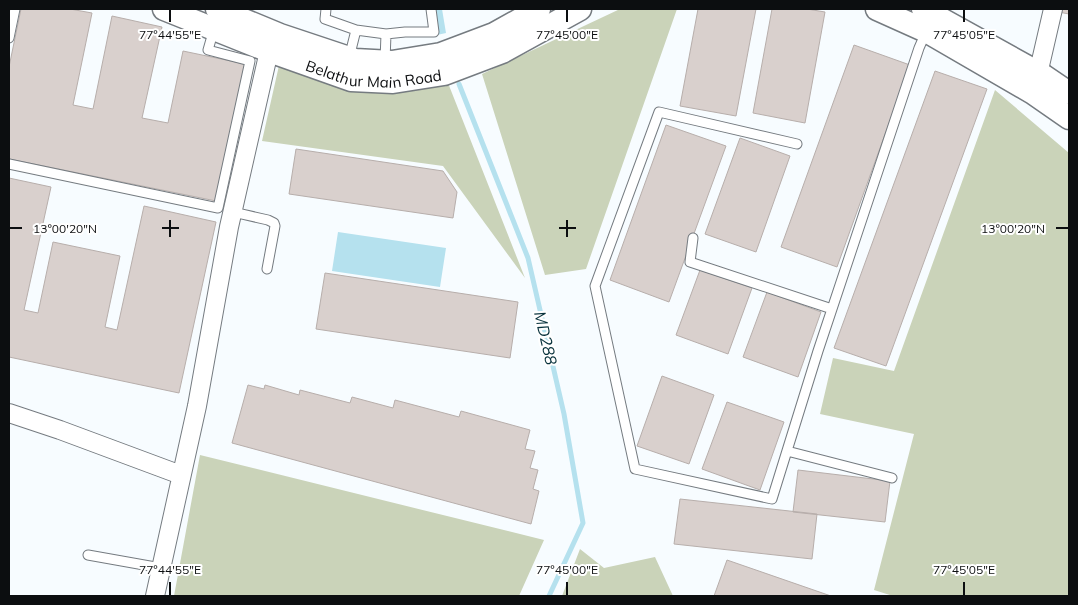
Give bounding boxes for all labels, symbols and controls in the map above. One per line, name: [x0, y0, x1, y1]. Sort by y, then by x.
text: 77°44'55"E: [139, 27, 201, 42]
text: 77°45'00"E: [536, 27, 598, 42]
text: 77°45'05"E: [933, 27, 995, 42]
street label: Belathur Main Road: [303, 55, 443, 91]
text: 13°00'20"N: [33, 221, 97, 236]
text: 13°00'20"N: [981, 221, 1045, 236]
water label: MD288: [530, 309, 562, 367]
text: 77°44'55"E: [139, 562, 201, 577]
text: 77°45'00"E: [536, 562, 598, 577]
text: 77°45'05"E: [933, 562, 995, 577]

